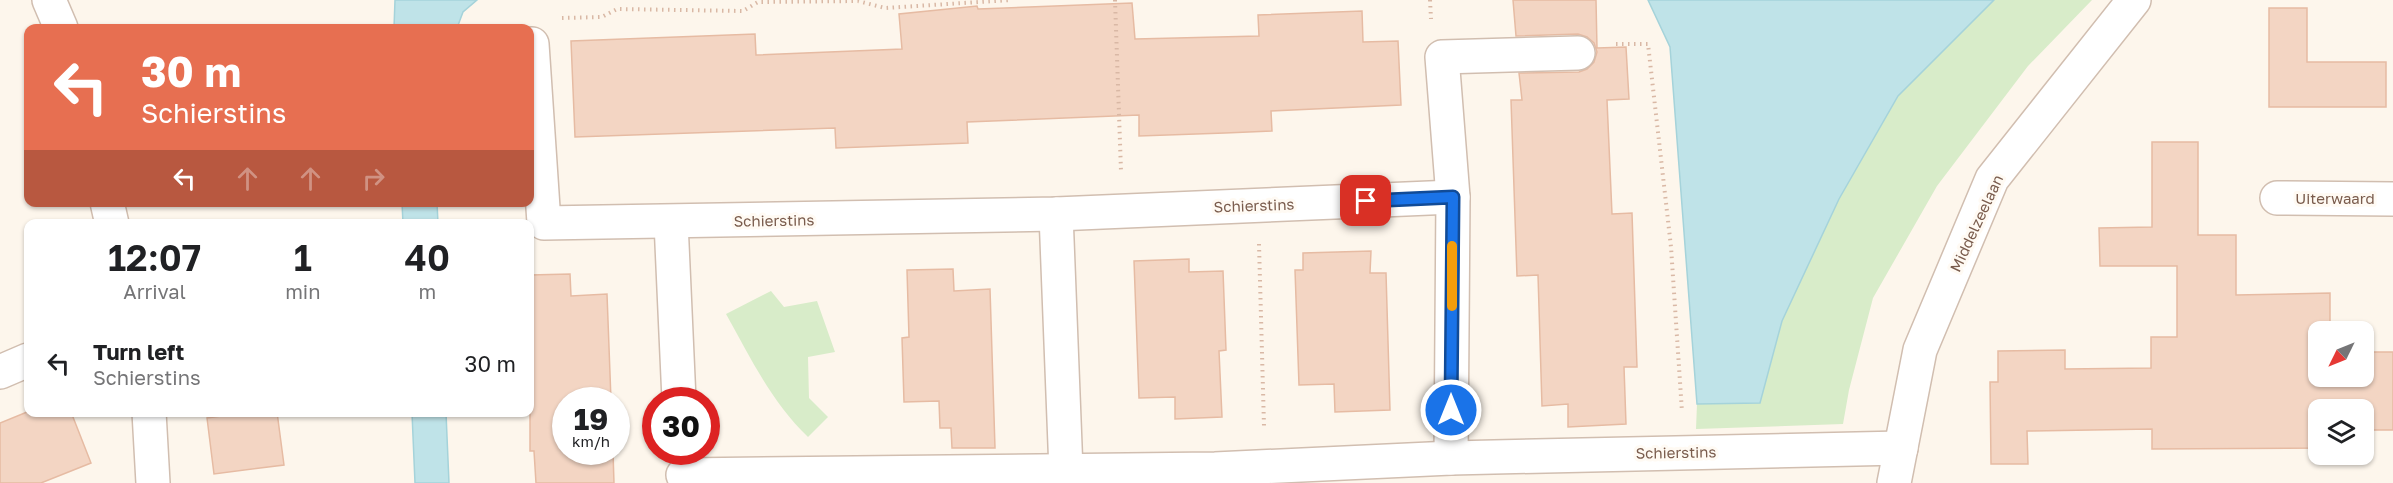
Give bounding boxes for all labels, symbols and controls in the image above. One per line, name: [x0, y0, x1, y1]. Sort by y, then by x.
text: 30 m: [141, 46, 241, 96]
icon: left: [42, 48, 120, 126]
text: Schierstins: [141, 97, 286, 129]
icon: left: [168, 162, 201, 195]
icon: ahead: [231, 162, 264, 195]
icon: ahead: [294, 162, 327, 195]
icon: right: [357, 162, 390, 195]
street label: Middelzeelaan: [1946, 172, 2006, 274]
pin: [1340, 175, 1391, 226]
icon: arrive: [1349, 184, 1382, 217]
street label: Uiterwaard: [2295, 189, 2375, 207]
street label: Schierstins: [1213, 195, 1295, 215]
street label: Schierstins: [733, 210, 815, 230]
text: 12:07: [108, 236, 201, 279]
text: 1: [294, 236, 312, 279]
text: 40: [404, 236, 450, 279]
text: Arrival: [123, 279, 186, 303]
text: min: [285, 279, 321, 303]
text: m: [418, 279, 436, 303]
north arrow: [2308, 321, 2374, 387]
map controls: [2308, 321, 2374, 465]
text: Turn left: [93, 338, 184, 365]
icon: left: [42, 347, 75, 380]
text: 30 m: [465, 350, 516, 377]
text: Schierstins: [93, 365, 201, 389]
position arrow: [1419, 378, 1483, 442]
speed limit sign: 30: [642, 387, 720, 465]
button: layers: [2308, 399, 2374, 465]
text: 19: [574, 401, 608, 437]
text: km/h: [572, 432, 610, 450]
street label: Schierstins: [1635, 442, 1717, 462]

